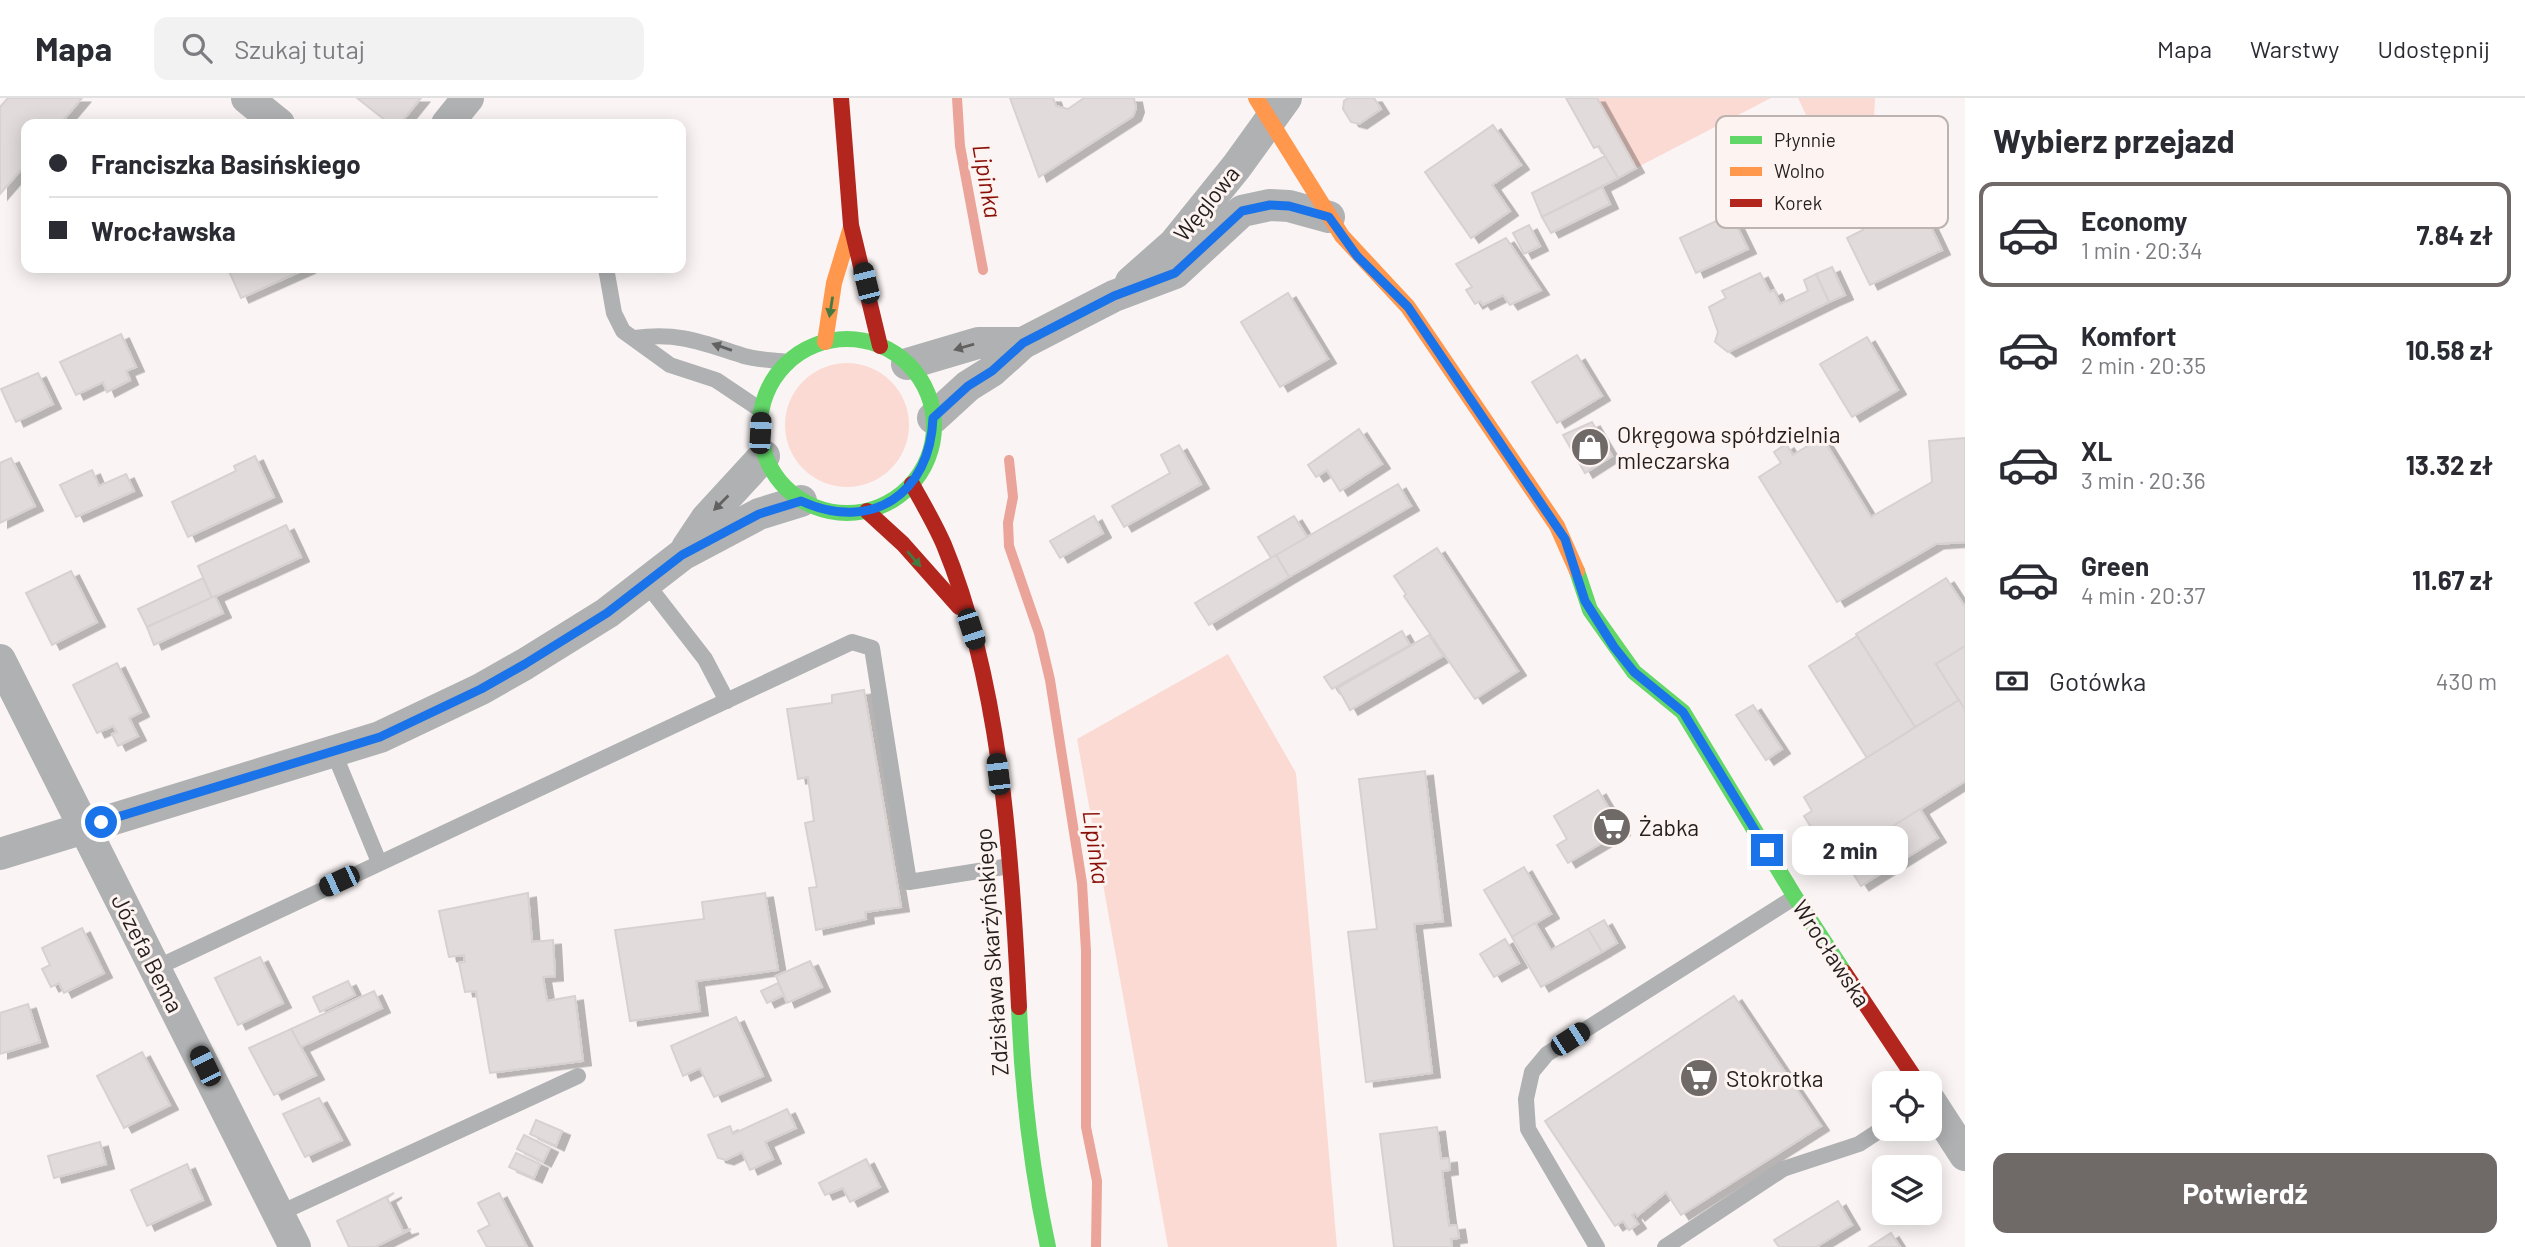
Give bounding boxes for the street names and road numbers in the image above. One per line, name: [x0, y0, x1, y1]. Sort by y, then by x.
street label: Węglowa: [1167, 160, 1245, 246]
street label: Zdzisława Skarżyńskiego: [968, 827, 1014, 1077]
street label: Józefa Bema: [106, 889, 190, 1017]
street label: Wrocławska: [1787, 894, 1877, 1012]

